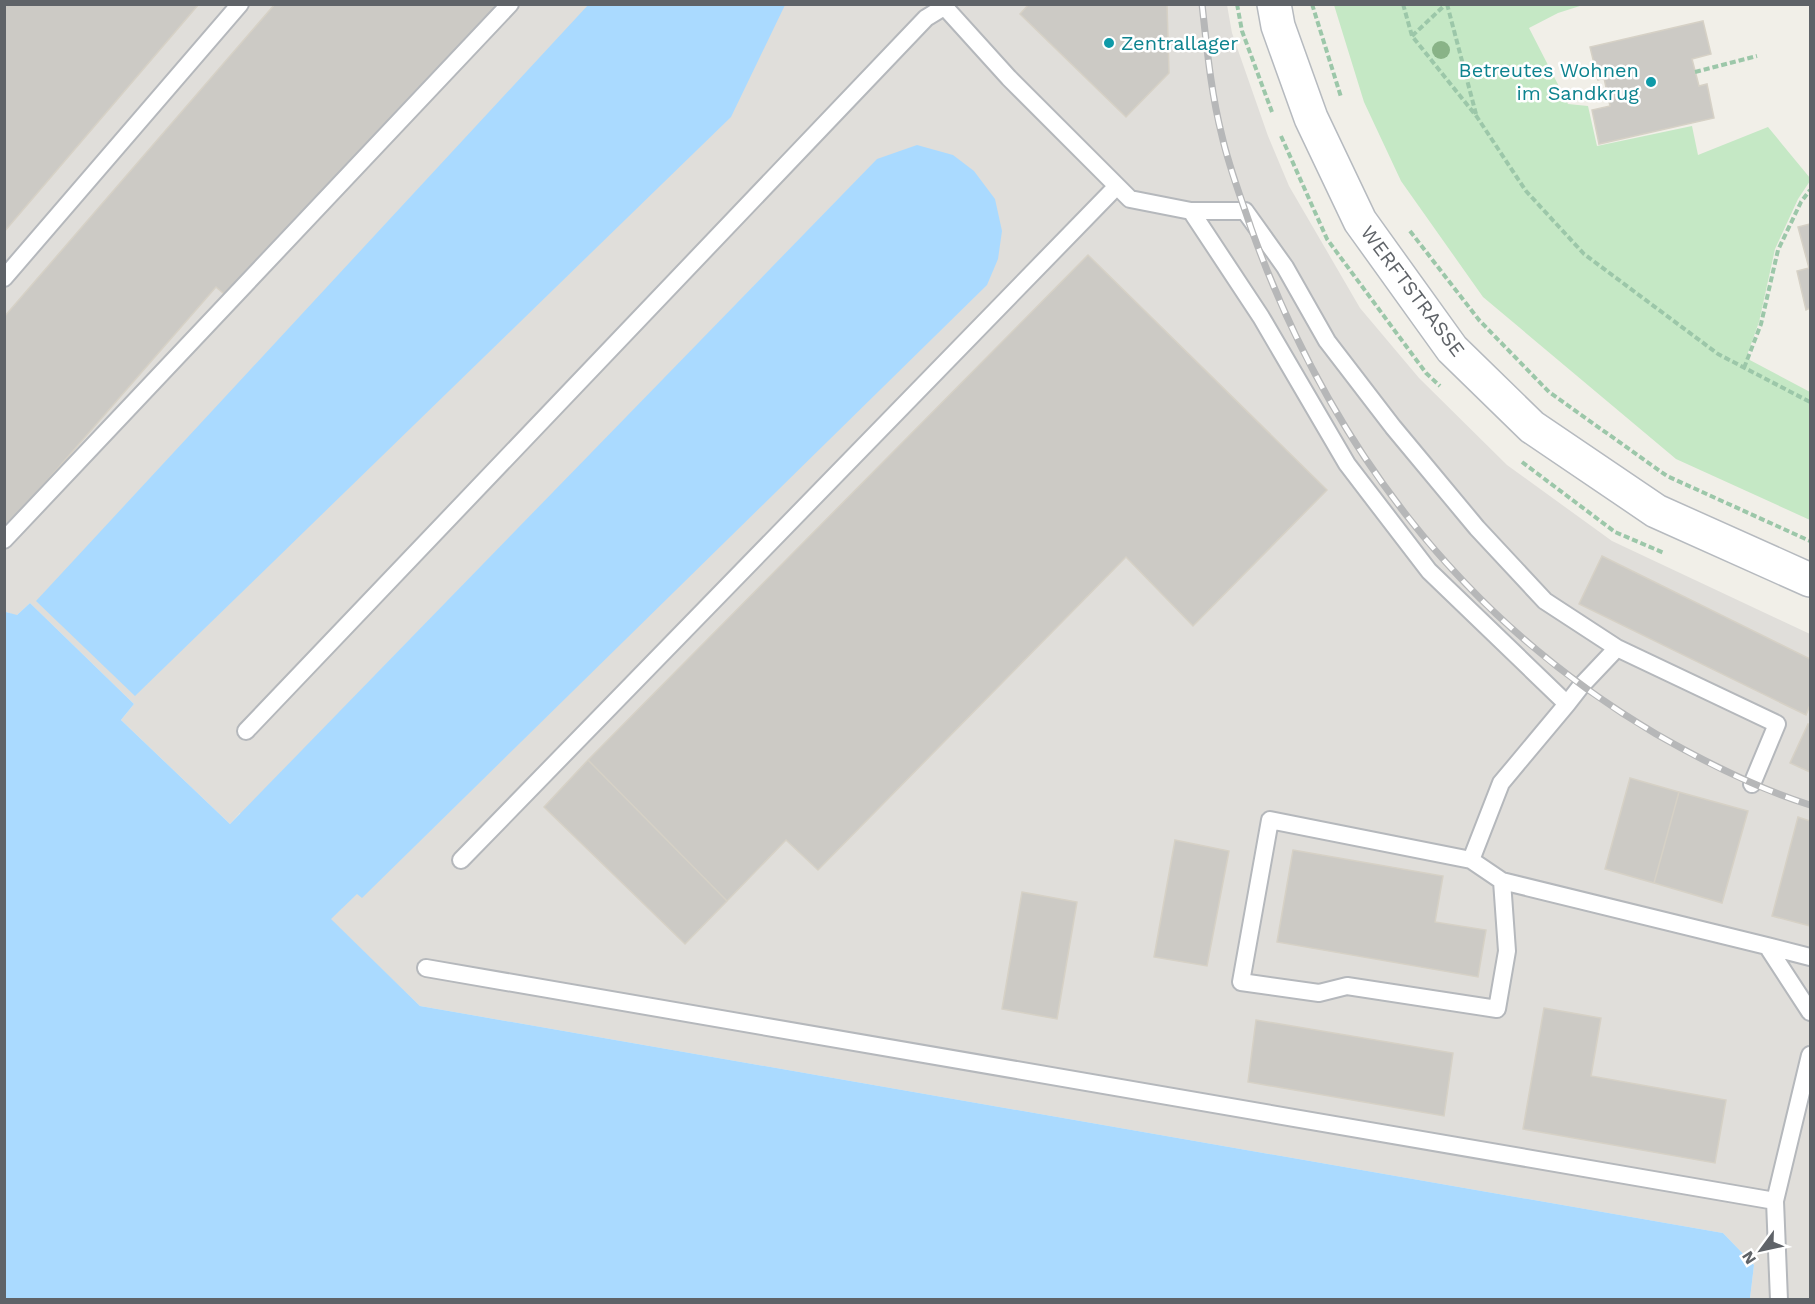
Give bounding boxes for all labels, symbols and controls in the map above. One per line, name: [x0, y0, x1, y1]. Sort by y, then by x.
place label: Zentrallager: [1121, 31, 1238, 55]
marker: Zentrallager: [1102, 36, 1116, 50]
place label: Betreutes Wohnen im Sandkrug: [1459, 58, 1639, 105]
marker: Betreutes Wohnen im Sandkrug: [1644, 75, 1658, 89]
street label: WERFTSTRASSE: [1356, 221, 1470, 361]
north arrow: [1731, 1220, 1791, 1280]
text: N: [1738, 1248, 1760, 1268]

